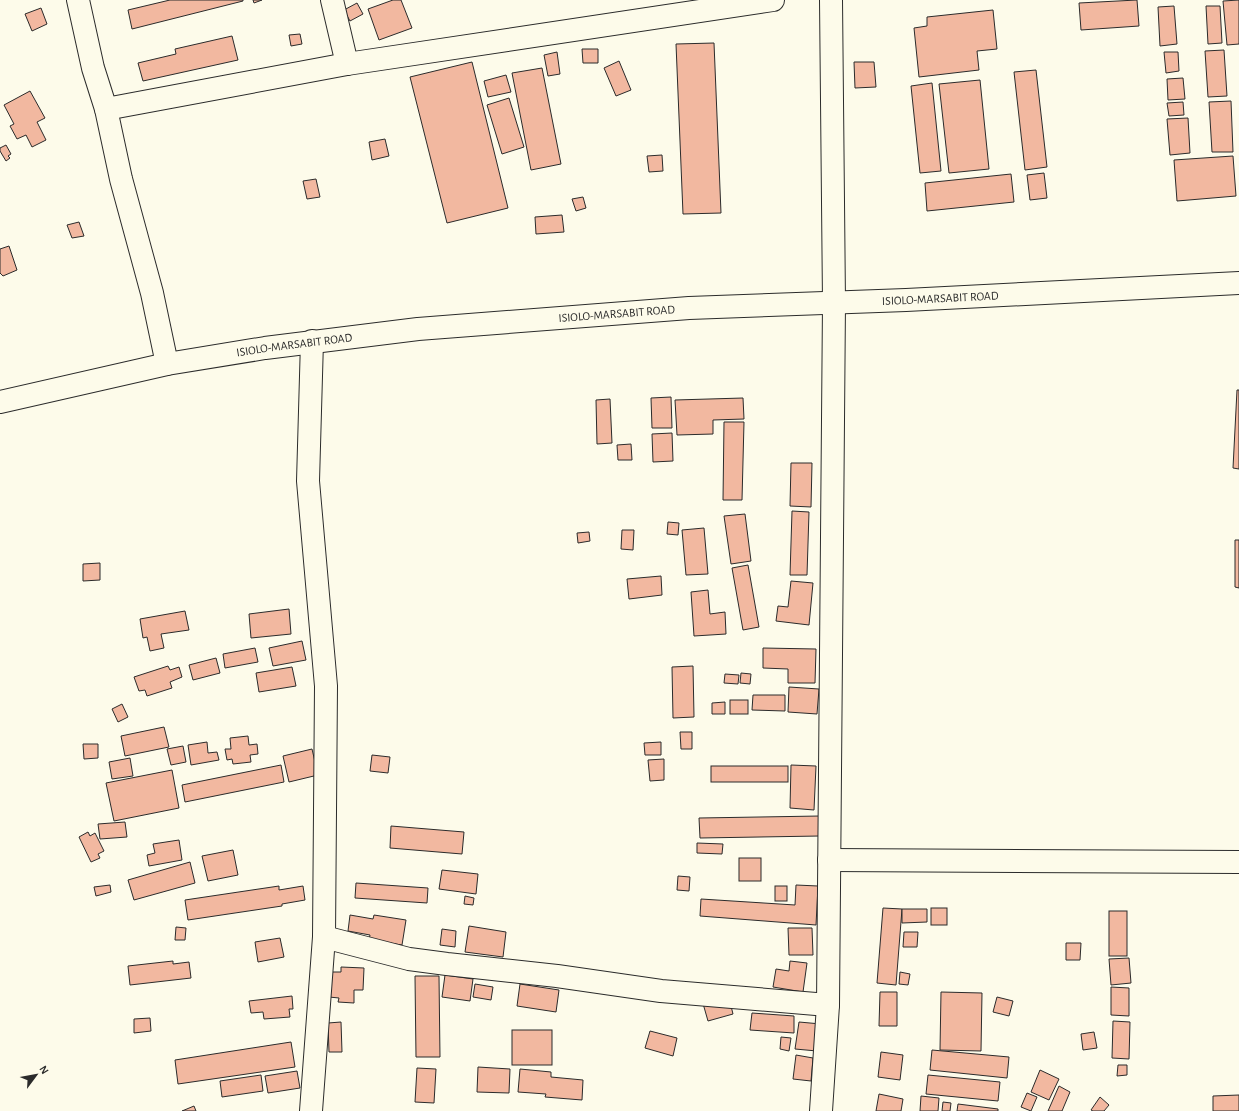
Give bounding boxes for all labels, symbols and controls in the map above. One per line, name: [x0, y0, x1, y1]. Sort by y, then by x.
street label: ISIOLO-MARSABIT ROAD: [882, 289, 999, 307]
street label: ISIOLO-MARSABIT ROAD: [558, 303, 676, 324]
street label: ISIOLO-MARSABIT ROAD: [235, 331, 353, 359]
north arrow: [16, 1055, 56, 1095]
text: N: [37, 1064, 51, 1076]

